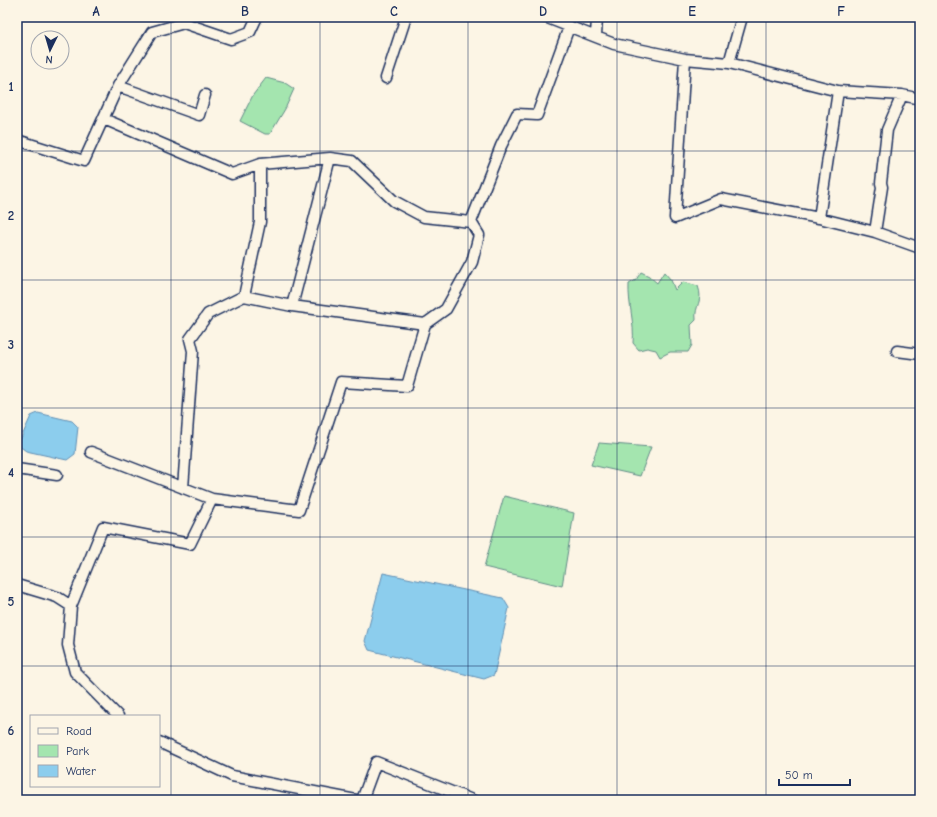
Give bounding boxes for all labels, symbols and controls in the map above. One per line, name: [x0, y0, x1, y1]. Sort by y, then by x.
text: A: [92, 4, 100, 19]
text: B: [241, 4, 249, 19]
text: C: [390, 4, 398, 19]
text: D: [539, 4, 547, 19]
text: E: [688, 4, 696, 19]
text: F: [837, 4, 845, 19]
north arrow: [30, 30, 70, 70]
text: N: [45, 53, 53, 66]
text: 1: [8, 79, 14, 94]
text: 2: [8, 208, 14, 223]
text: 3: [8, 337, 14, 352]
text: 4: [8, 465, 14, 480]
text: 5: [8, 594, 15, 609]
legend: [30, 715, 160, 787]
text: 6: [8, 723, 15, 738]
text: Road: [66, 724, 92, 738]
text: Park: [66, 744, 89, 758]
scale bar: [779, 761, 850, 787]
text: Water: [66, 764, 96, 778]
text: 50 m: [785, 768, 813, 782]

